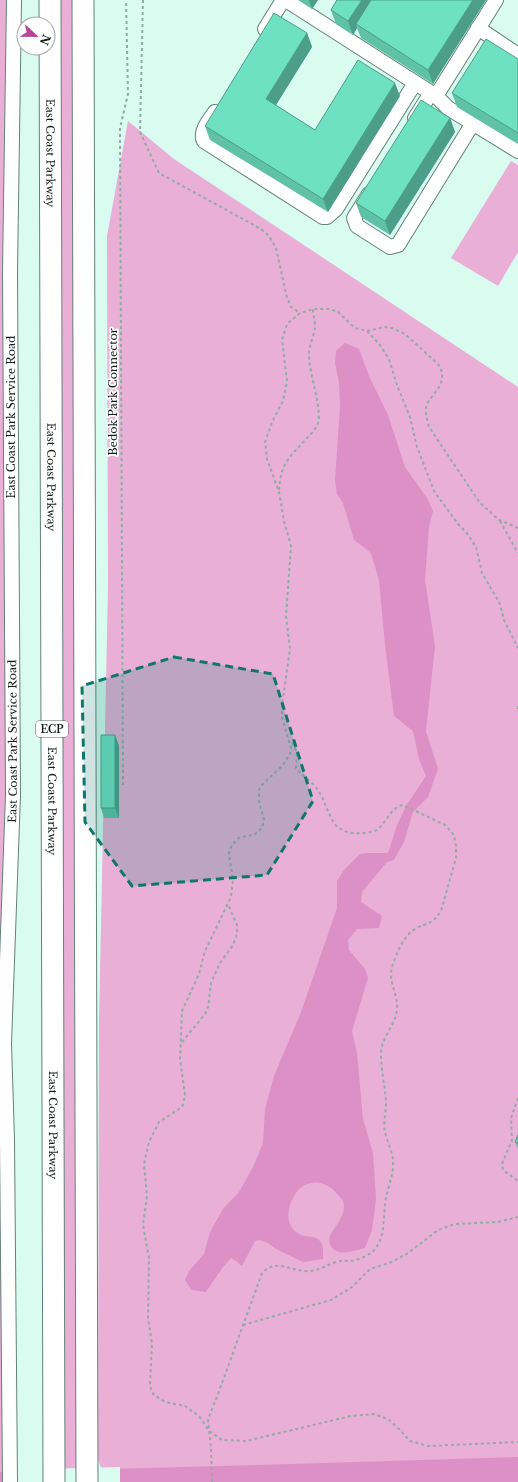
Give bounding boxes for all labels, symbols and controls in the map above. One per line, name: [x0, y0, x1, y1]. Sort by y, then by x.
north arrow: [16, 16, 56, 56]
text: N: [37, 32, 54, 48]
street label: East Coast Parkway: [43, 99, 58, 207]
street label: Bedok Park Connector: [106, 327, 120, 456]
street label: East Coast Park Service Road: [4, 335, 18, 499]
street label: East Coast Parkway: [44, 423, 58, 531]
street label: East Coast Park Service Road: [5, 659, 20, 823]
road number: ECP: [36, 721, 68, 737]
street label: East Coast Parkway: [45, 747, 59, 855]
street label: East Coast Parkway: [46, 1071, 60, 1179]

